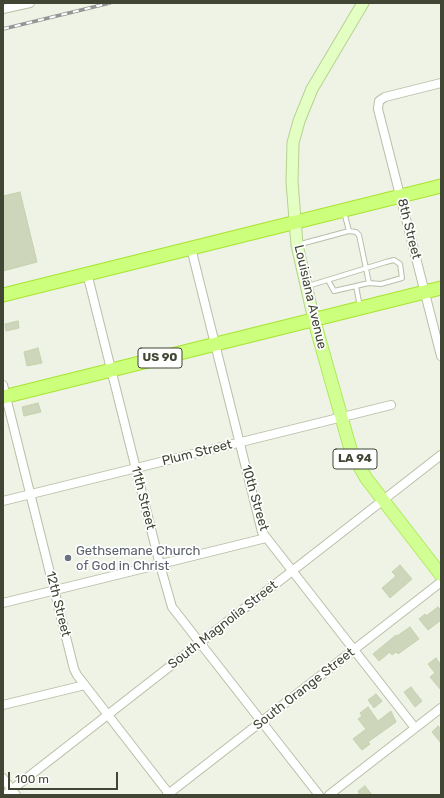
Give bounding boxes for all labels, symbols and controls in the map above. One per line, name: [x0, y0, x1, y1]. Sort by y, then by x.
street label: 8th Street: [394, 197, 424, 261]
street label: Louisiana Avenue: [290, 243, 330, 351]
road number: US 90: [138, 348, 182, 368]
street label: Plum Street: [160, 437, 234, 469]
road number: LA 94: [333, 449, 377, 469]
street label: 10th Street: [238, 463, 272, 533]
street label: 11th Street: [128, 465, 158, 531]
place label: Gethsemane Church of God in Christ: [76, 543, 200, 574]
marker: Gethsemane Church of God in Christ: [63, 553, 73, 563]
street label: 12th Street: [42, 570, 74, 638]
street label: South Magnolia Street: [165, 577, 281, 673]
street label: South Orange Street: [250, 645, 358, 733]
scale bar: [10, 764, 120, 790]
text: 100 m: [15, 772, 49, 786]

